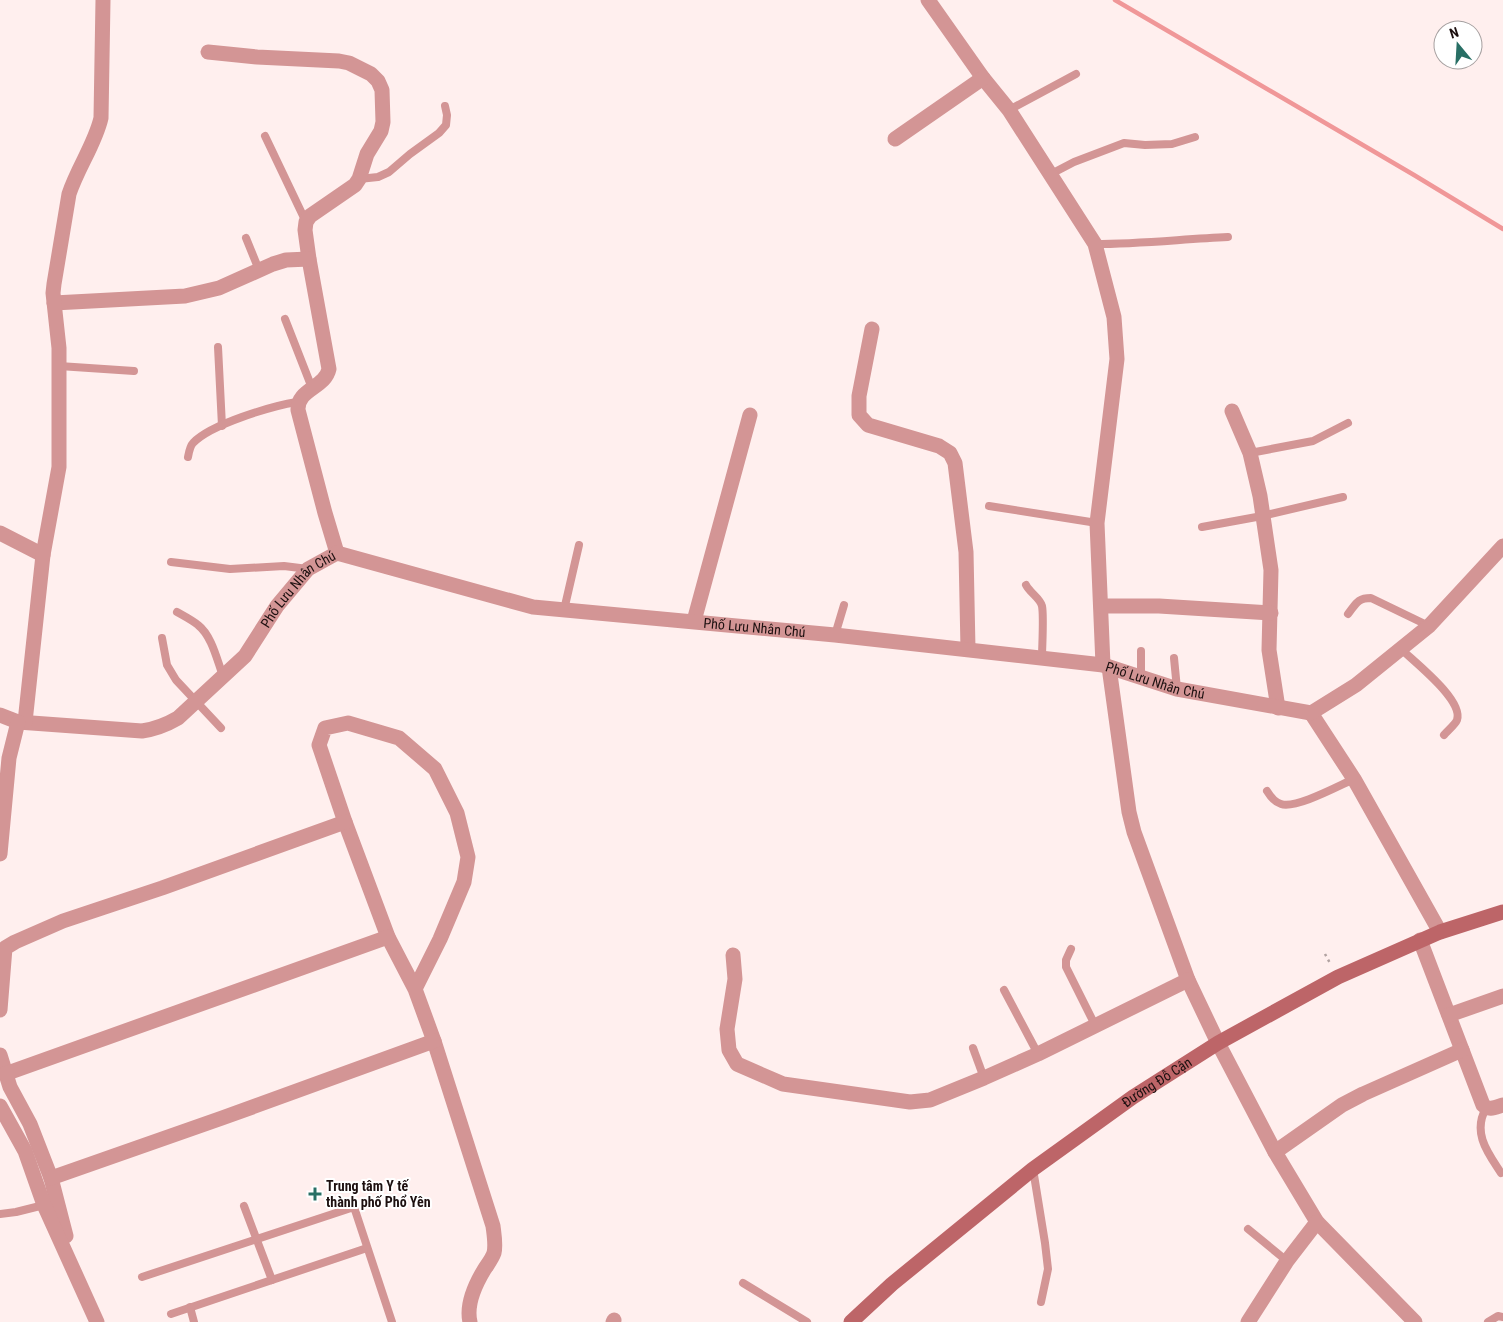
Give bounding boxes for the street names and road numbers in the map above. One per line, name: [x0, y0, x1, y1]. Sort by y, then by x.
street label: Phố Lưu Nhân Chú: [257, 547, 338, 631]
street label: Phố Lưu Nhân Chú: [703, 615, 806, 640]
street label: Phố Lưu Nhân Chú: [1104, 658, 1206, 702]
street label: Đường Đỗ Cận: [1119, 1054, 1195, 1110]

